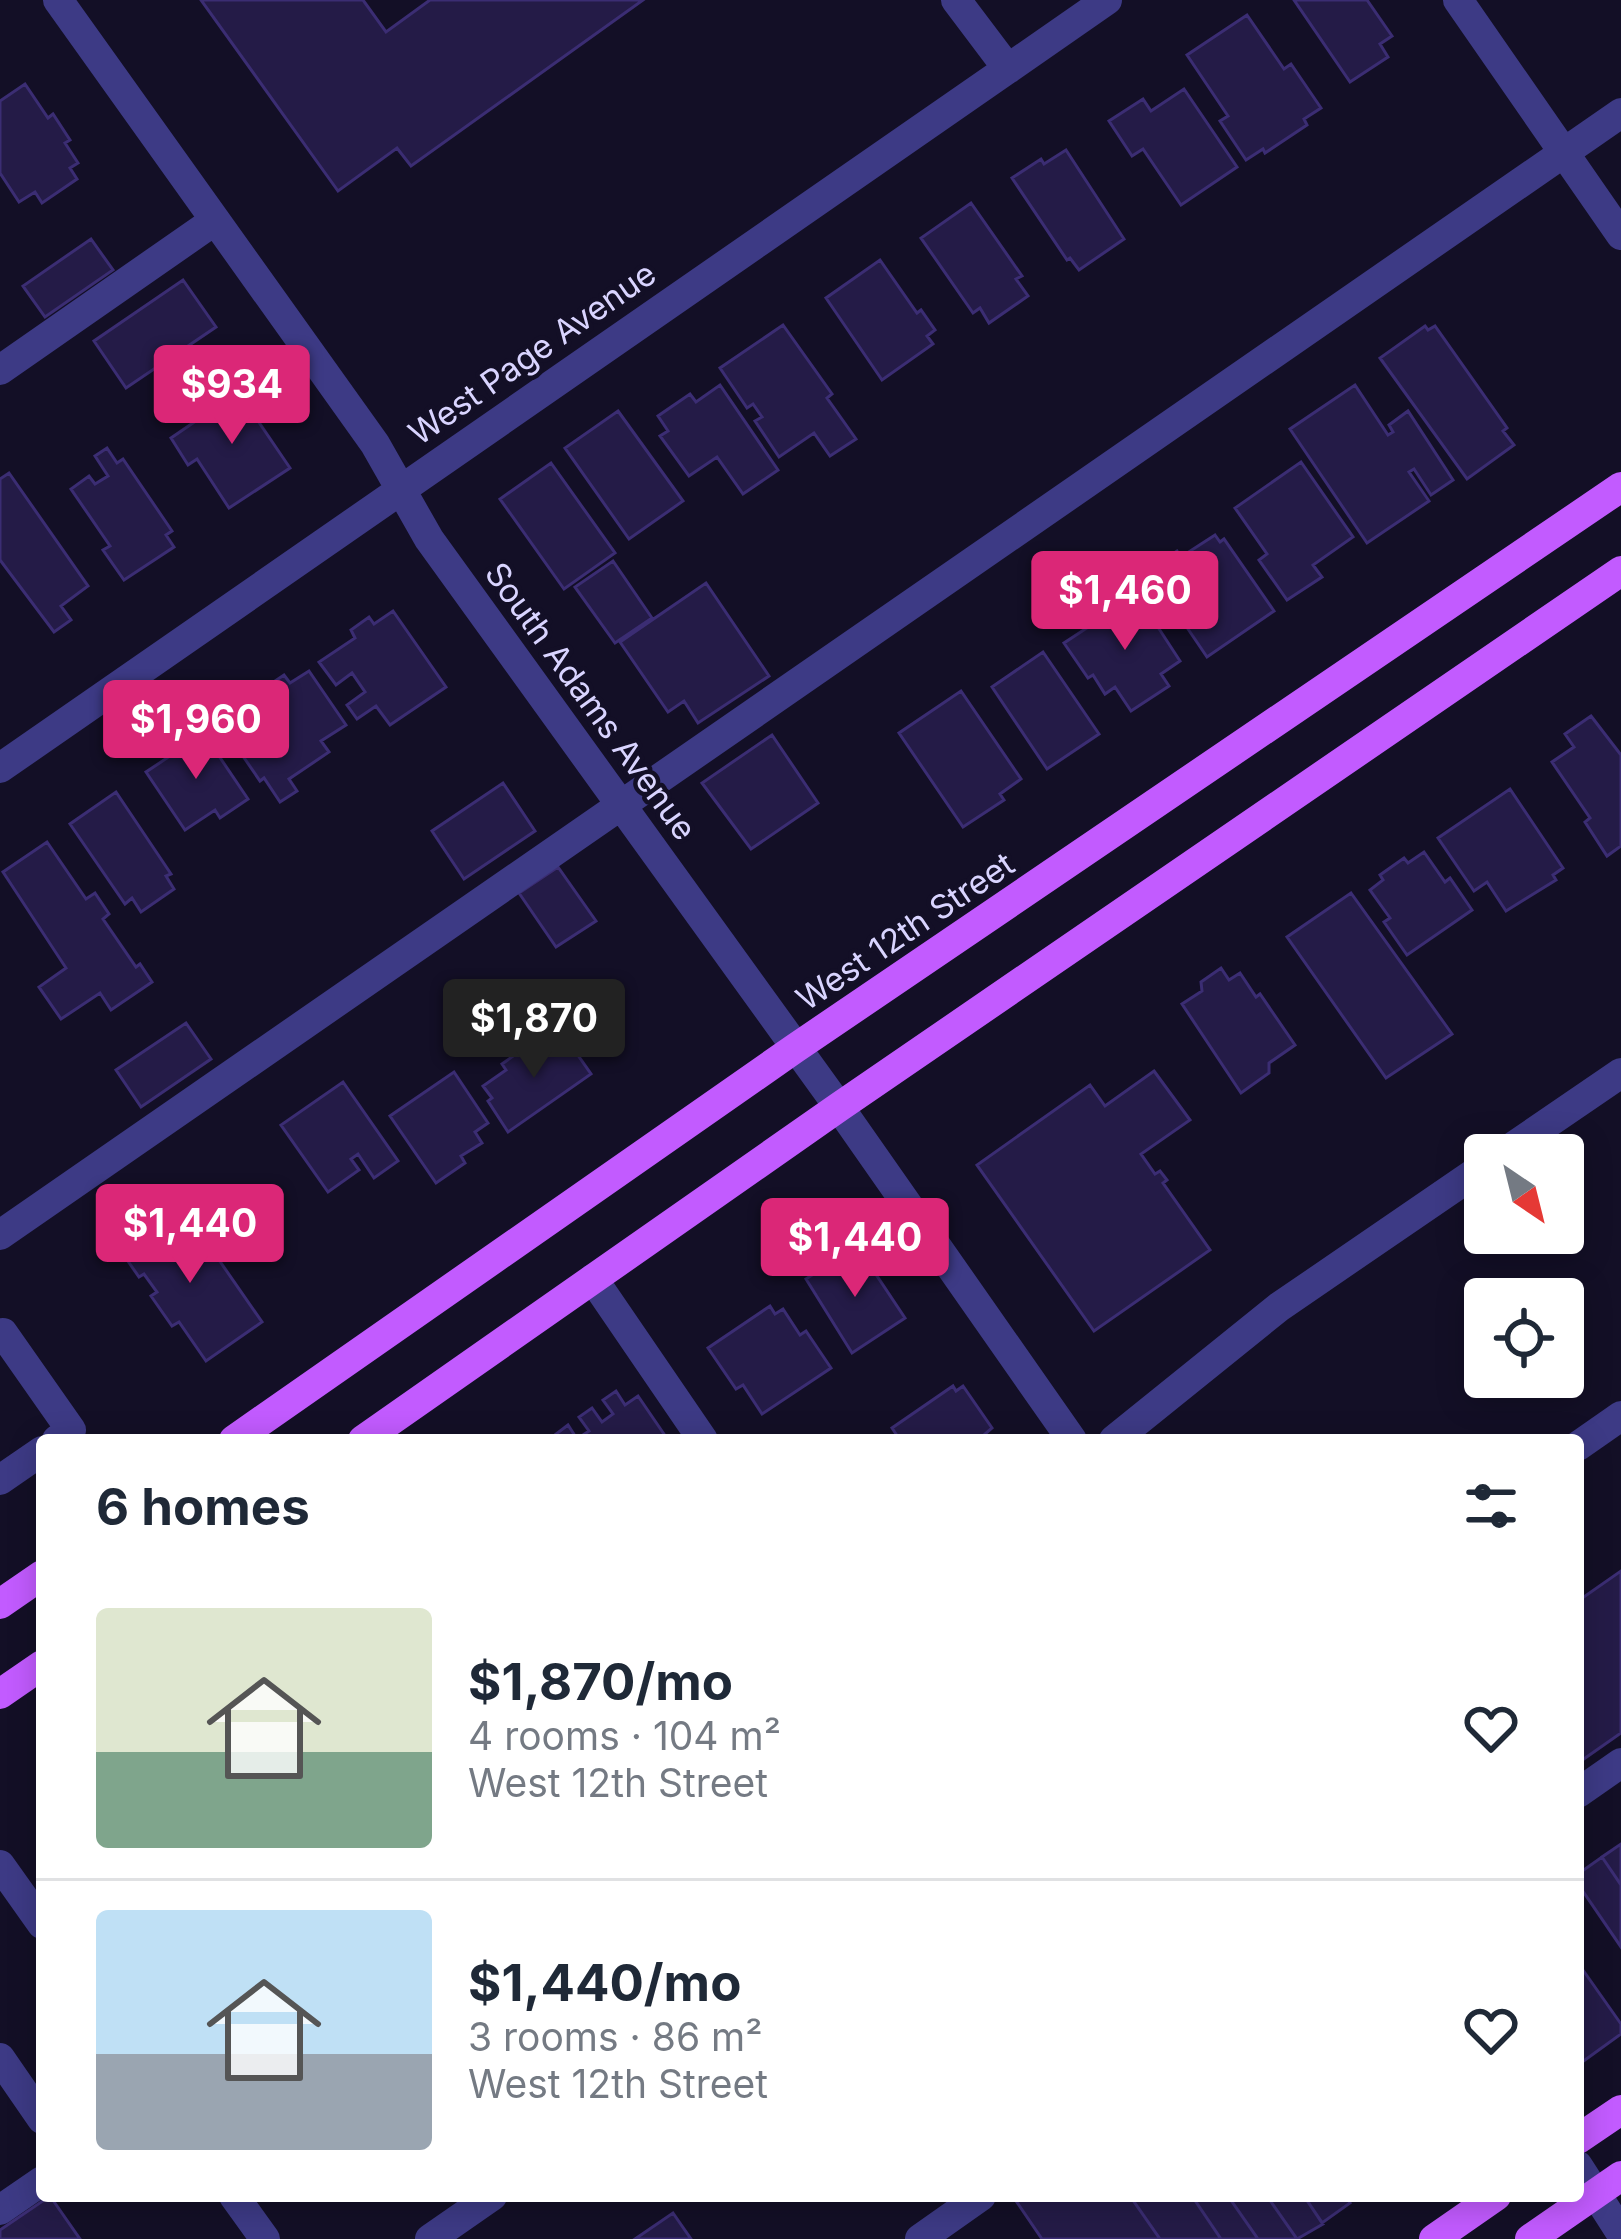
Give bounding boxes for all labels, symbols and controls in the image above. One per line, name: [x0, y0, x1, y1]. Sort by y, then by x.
street label: West Page Avenue: [401, 253, 663, 453]
pin: $934: [161, 345, 303, 447]
text: $934: [181, 360, 283, 407]
pin: $1,460: [1027, 551, 1223, 653]
street label: South Adams Avenue: [477, 555, 705, 847]
text: $1,460: [1058, 566, 1192, 613]
pin: $1,960: [98, 680, 294, 782]
text: $1,960: [130, 695, 262, 742]
street label: West 12th Street: [789, 843, 1022, 1019]
pin: $1,870: [436, 979, 632, 1081]
text: $1,870: [470, 994, 598, 1041]
north arrow: [1464, 1134, 1584, 1254]
map controls: [1464, 1134, 1584, 1398]
pin: $1,440: [92, 1184, 288, 1286]
pin: $1,440: [757, 1198, 953, 1300]
text: $1,440: [123, 1199, 257, 1246]
text: $1,440: [788, 1213, 922, 1260]
button: locate: [1464, 1278, 1584, 1398]
icon: filters: [1458, 1473, 1524, 1539]
text: 6 homes: [96, 1476, 310, 1537]
text: $1,870/mo: [468, 1651, 733, 1712]
icon: home: [192, 1656, 336, 1800]
icon: heart: [1458, 1695, 1524, 1761]
text: 4 rooms · 104 m²: [468, 1712, 781, 1759]
text: West 12th Street: [468, 1759, 768, 1806]
text: $1,440/mo: [468, 1952, 741, 2013]
icon: home: [192, 1958, 336, 2102]
icon: heart: [1458, 1997, 1524, 2063]
text: 3 rooms · 86 m²: [468, 2013, 762, 2060]
text: West 12th Street: [468, 2060, 768, 2107]

